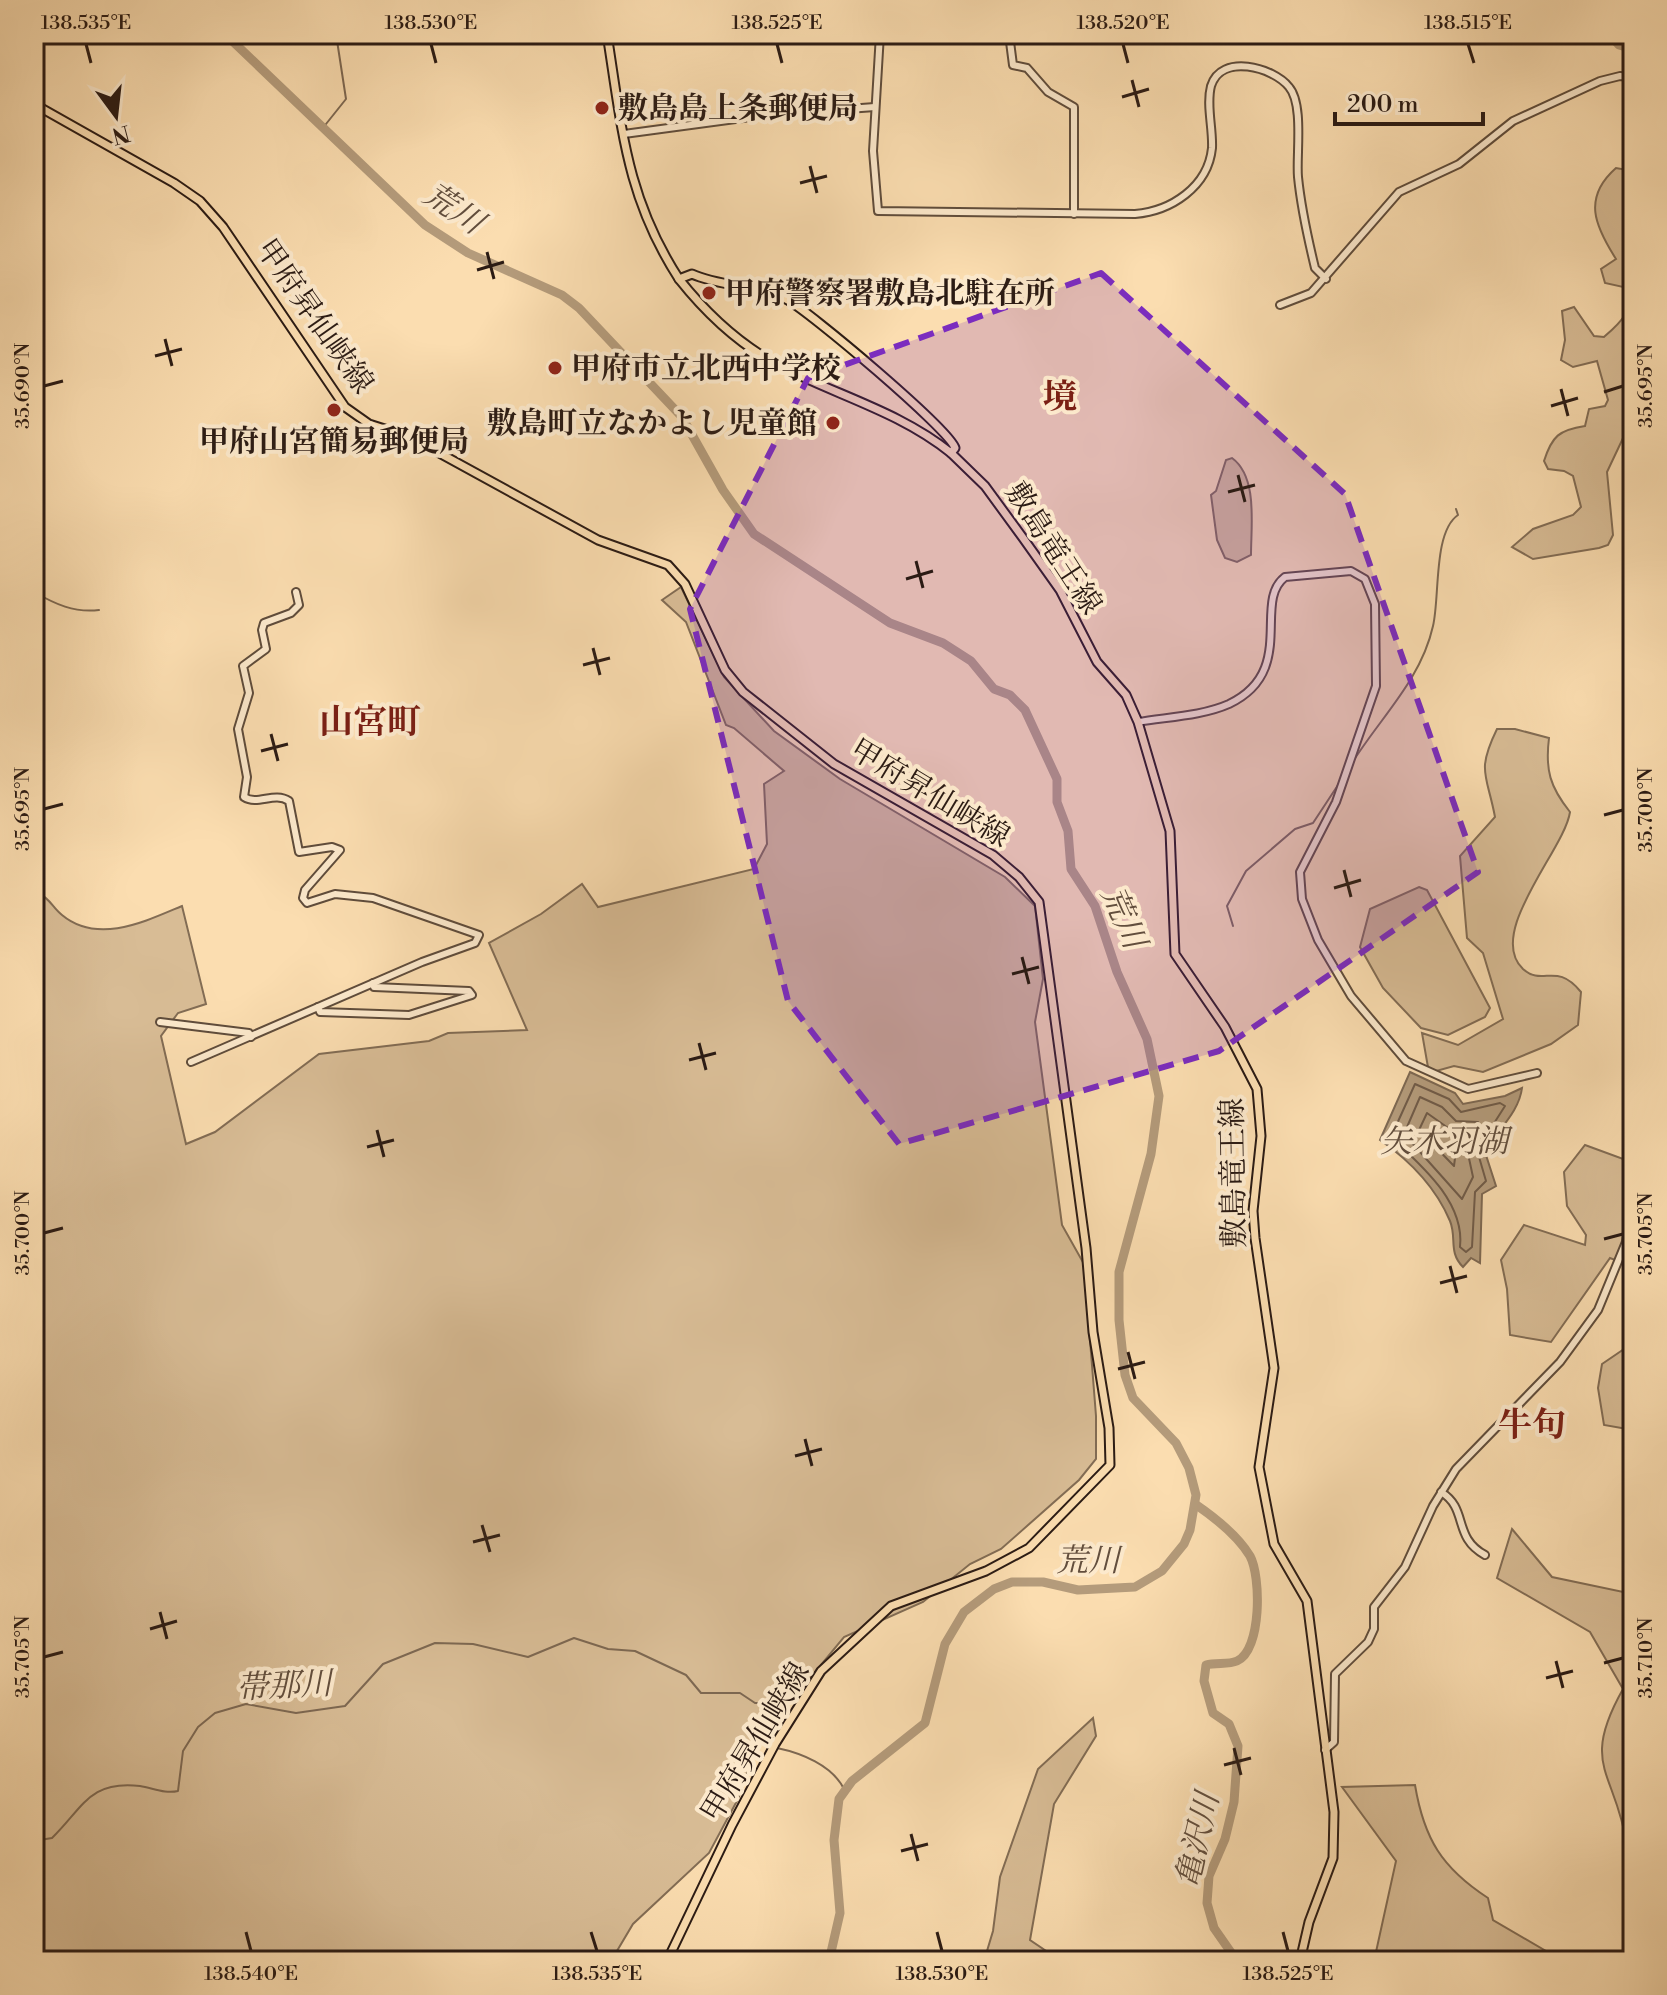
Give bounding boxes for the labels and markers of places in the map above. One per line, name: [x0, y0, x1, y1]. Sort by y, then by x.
place label: 敷島島上条郵便局: [618, 90, 858, 128]
marker: 敷島島上条郵便局: [593, 99, 611, 117]
place label: 甲府警察署敷島北駐在所: [725, 275, 1055, 313]
marker: 甲府警察署敷島北駐在所: [700, 284, 718, 302]
place label: 甲府市立北西中学校: [571, 350, 841, 388]
marker: 甲府市立北西中学校: [546, 359, 564, 377]
marker: 甲府山宮簡易郵便局: [325, 401, 343, 419]
place label: 敷島町立なかよし児童館: [487, 405, 817, 443]
marker: 敷島町立なかよし児童館: [824, 414, 842, 432]
place label: 甲府山宮簡易郵便局: [199, 423, 469, 461]

